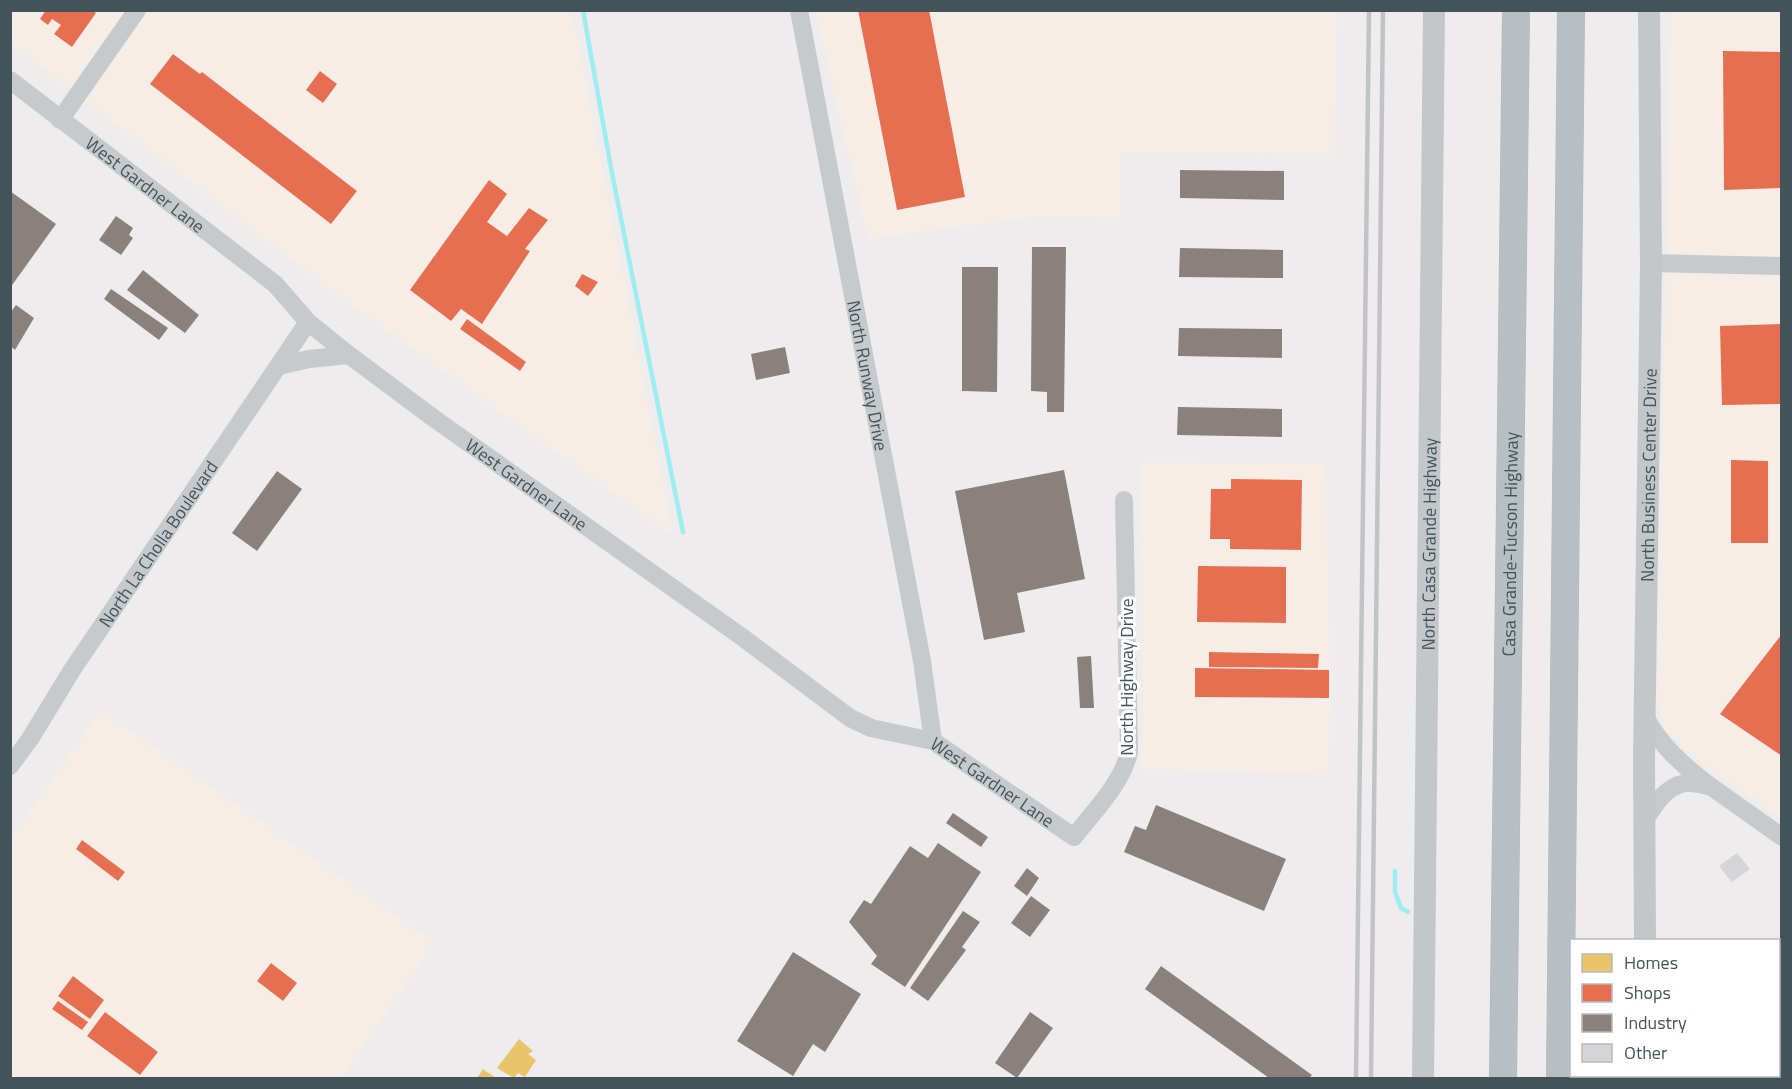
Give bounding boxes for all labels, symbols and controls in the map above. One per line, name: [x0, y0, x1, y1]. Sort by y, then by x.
street label: West Gardner Lane: [80, 130, 211, 239]
street label: North Runway Drive: [841, 298, 895, 453]
street label: North Business Center Drive: [1633, 368, 1663, 582]
street label: West Gardner Lane: [460, 431, 593, 537]
street label: Casa Grande-Tucson Highway: [1495, 431, 1524, 657]
street label: North Casa Grande Highway: [1414, 437, 1443, 651]
street label: North La Cholla Boulevard: [91, 455, 224, 632]
street label: North Highway Drive: [1113, 598, 1140, 756]
street label: West Gardner Lane: [925, 730, 1060, 833]
legend: [1570, 939, 1780, 1077]
text: Homes: [1624, 949, 1678, 976]
text: Shops: [1624, 979, 1671, 1006]
text: Industry: [1624, 1009, 1687, 1036]
text: Other: [1624, 1039, 1667, 1066]

